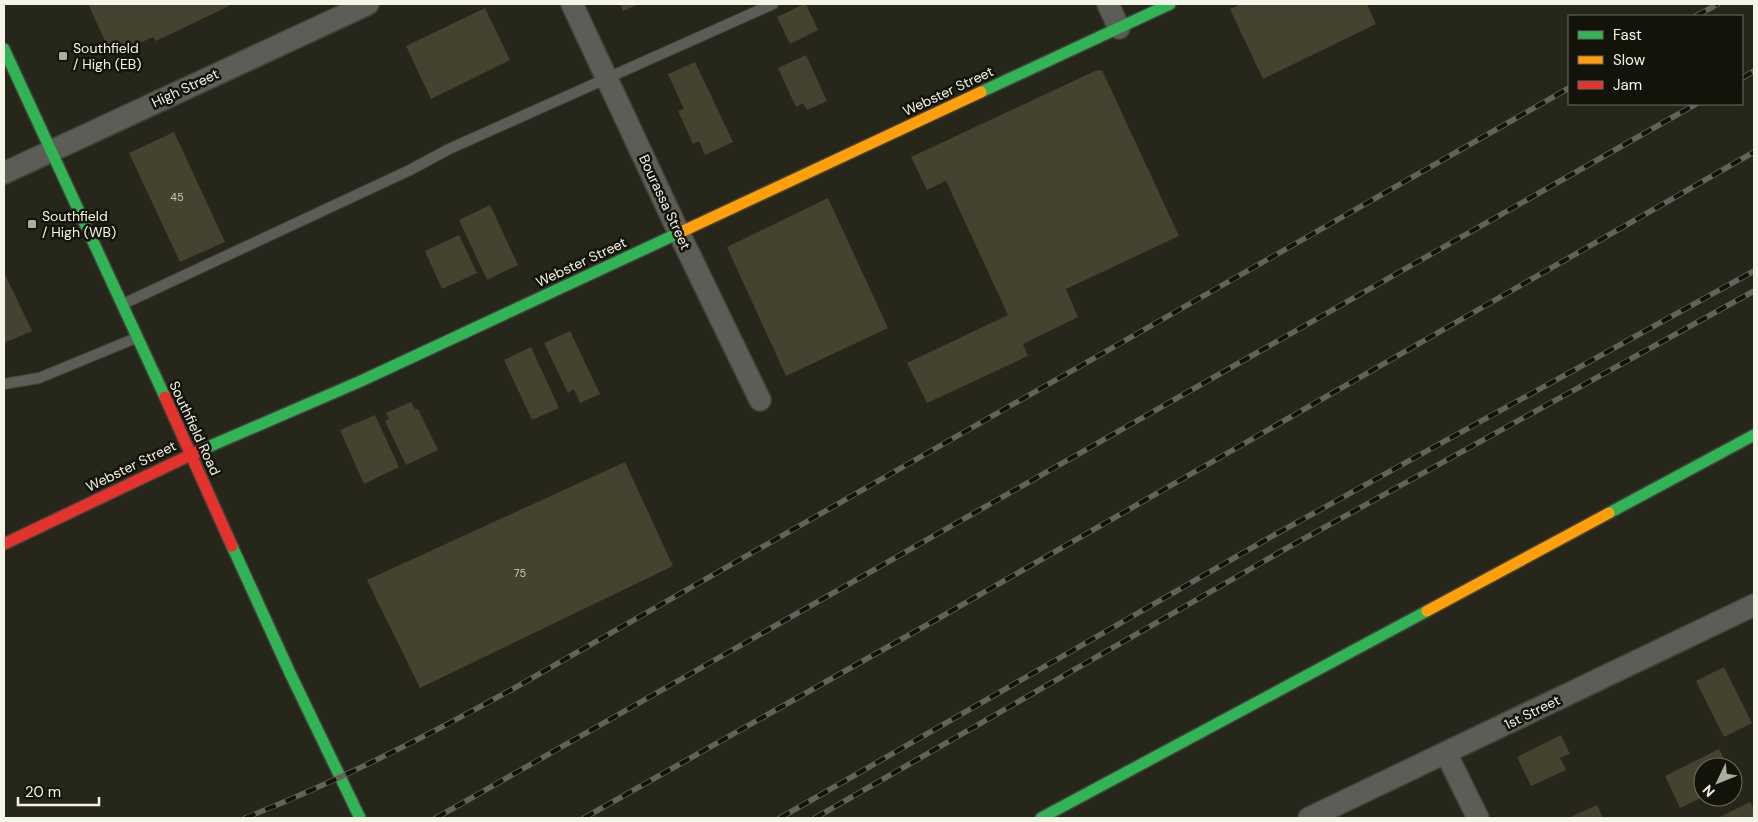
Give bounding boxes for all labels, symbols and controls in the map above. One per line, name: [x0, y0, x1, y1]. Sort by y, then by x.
legend: [1568, 15, 1743, 105]
text: Fast: [1613, 25, 1642, 45]
place label: Southfield / High (EB): [73, 39, 142, 73]
marker: Southfield / High (EB): [57, 50, 69, 62]
text: Slow: [1613, 50, 1646, 70]
street label: Webster Street: [900, 62, 996, 120]
street label: High Street: [148, 65, 222, 111]
text: Jam: [1613, 75, 1642, 95]
street label: Bourassa Street: [635, 152, 695, 252]
house number: 45: [170, 190, 184, 204]
place label: Southfield / High (WB): [42, 207, 116, 241]
marker: Southfield / High (WB): [26, 218, 38, 230]
street label: Webster Street: [533, 233, 629, 291]
street label: Southfield Road: [165, 378, 225, 478]
street label: Webster Street: [83, 436, 179, 496]
house number: 75: [514, 566, 526, 580]
street label: 1st Street: [1501, 691, 1563, 733]
north arrow: [1693, 757, 1743, 807]
scale bar: [18, 774, 99, 806]
text: N: [1698, 781, 1719, 801]
text: 20 m: [25, 782, 61, 802]

